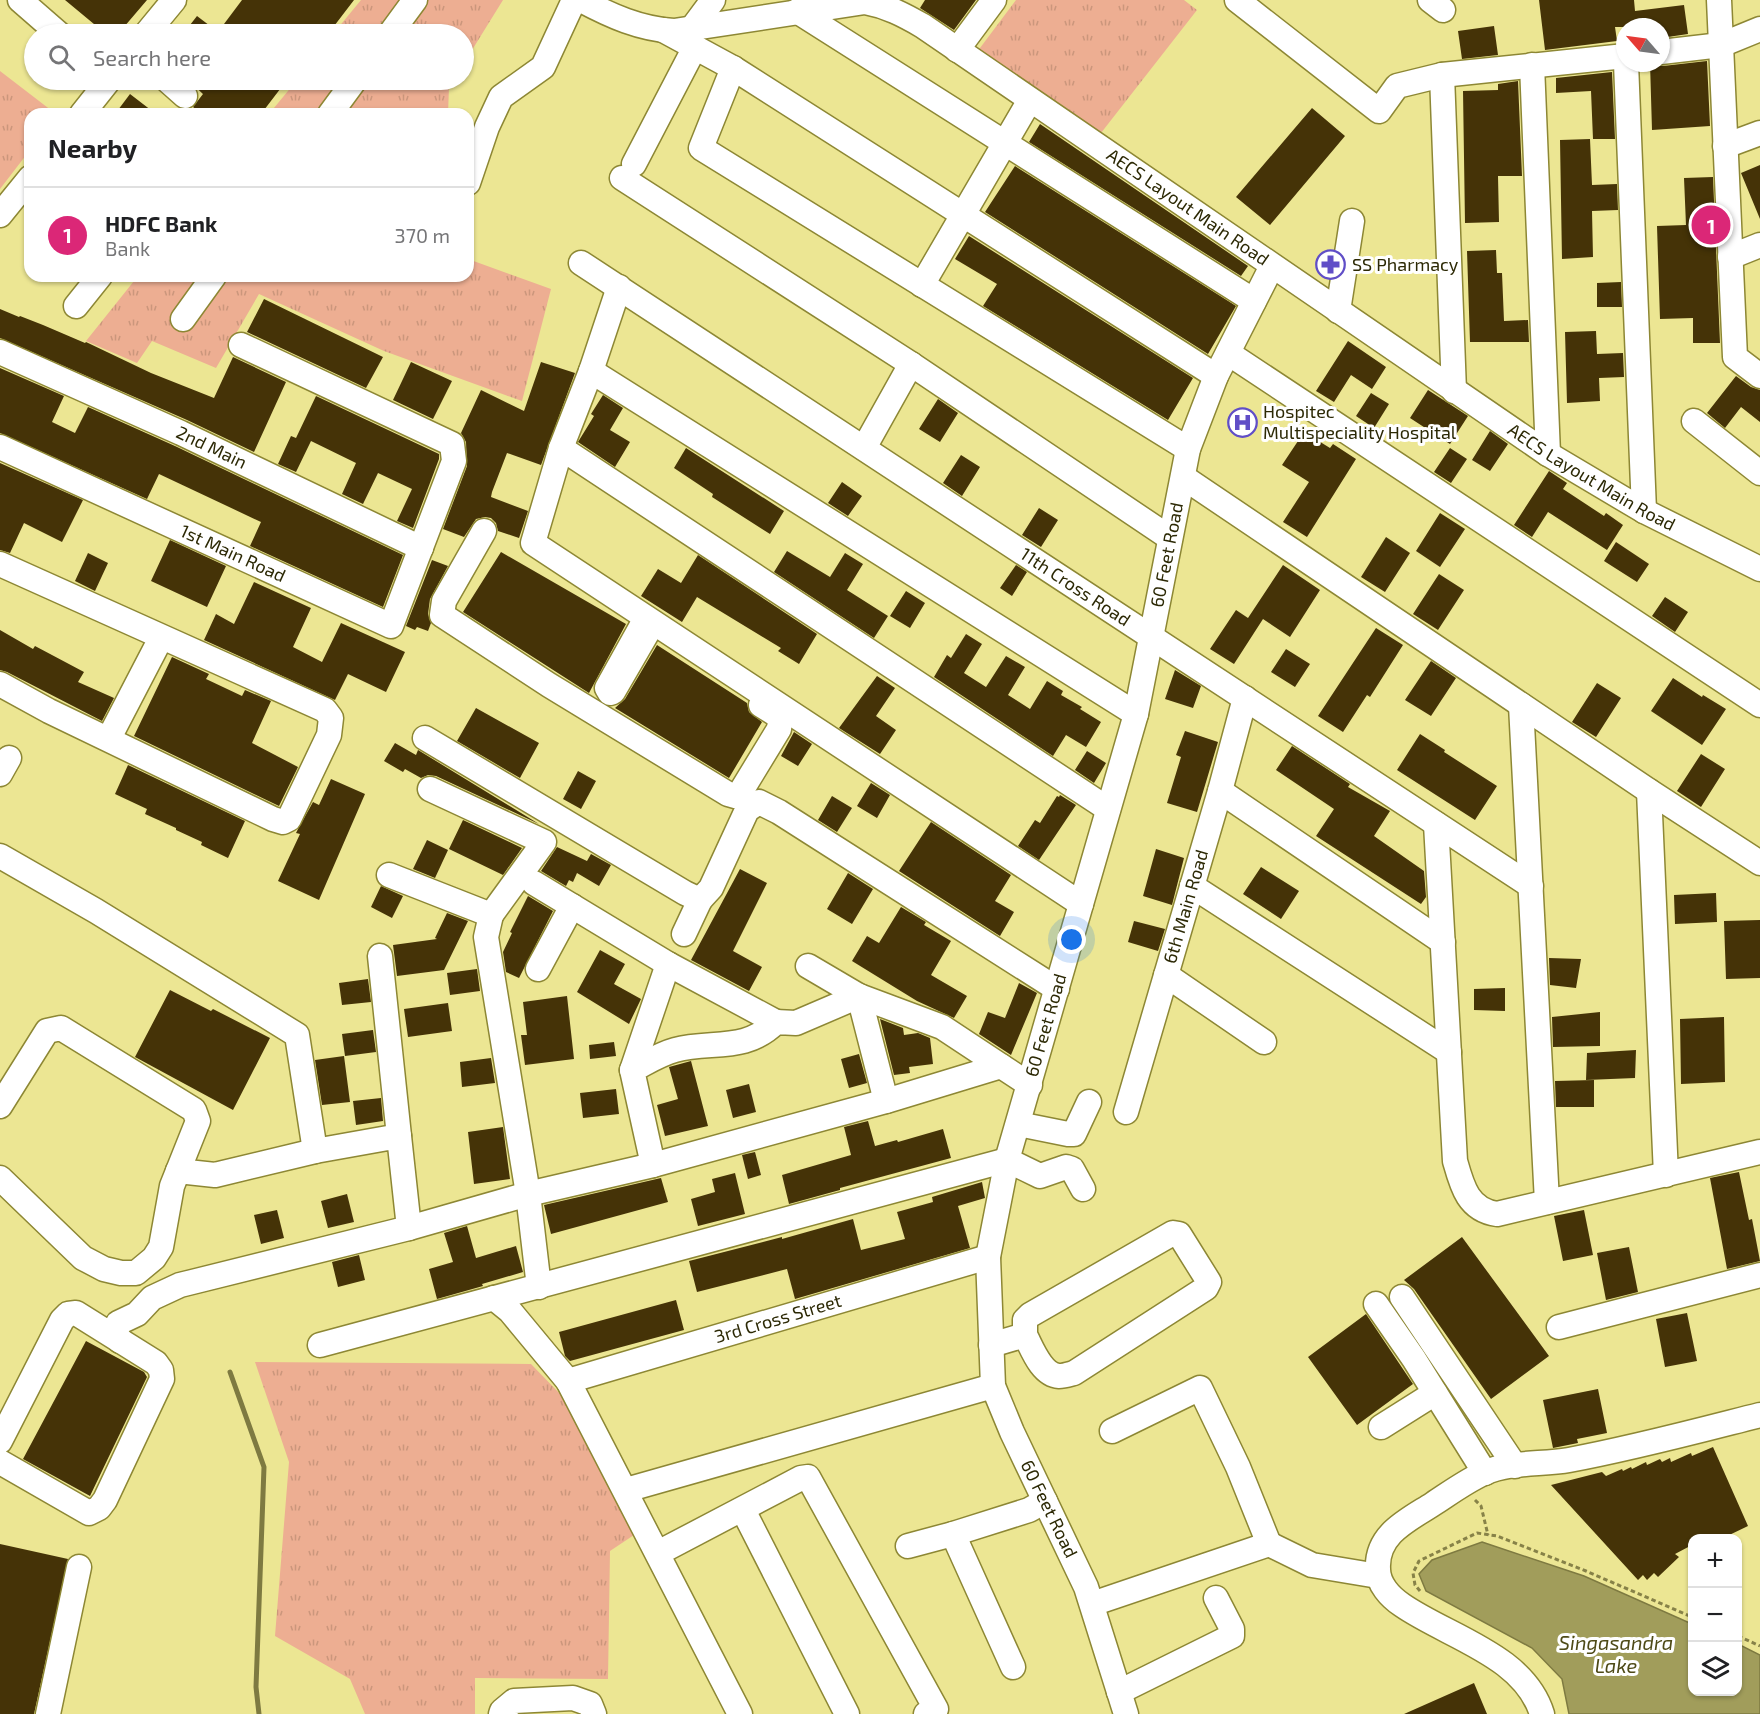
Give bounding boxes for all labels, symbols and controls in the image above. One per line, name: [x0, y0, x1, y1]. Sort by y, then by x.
north arrow: [1616, 18, 1670, 72]
search box: [24, 24, 474, 90]
icon: search: [45, 41, 78, 74]
text: Search here: [93, 44, 211, 70]
text: Nearby: [48, 132, 137, 163]
street label: AECS Layout Main Road: [1103, 143, 1274, 270]
pin: 1: [1692, 202, 1730, 248]
text: HDFC Bank: [105, 210, 217, 236]
text: 1: [63, 223, 72, 247]
text: 370 m: [395, 223, 450, 247]
text: Bank: [105, 236, 150, 260]
pharmacy icon: SS Pharmacy: [1315, 249, 1347, 281]
place label: SS Pharmacy: [1352, 253, 1459, 275]
place label: Hospitec Multispeciality Hospital: [1263, 400, 1457, 443]
hospital icon: Hospitec Multispeciality Hospital: [1226, 406, 1258, 438]
street label: AECS Layout Main Road: [1504, 418, 1679, 535]
street label: 2nd Main: [173, 420, 251, 473]
street label: 60 Feet Road: [1145, 500, 1187, 609]
street label: 1st Main Road: [177, 519, 289, 586]
street label: 11th Cross Road: [1017, 542, 1135, 630]
street label: 6th Main Road: [1158, 847, 1212, 966]
your location: [1057, 925, 1086, 954]
street label: 60 Feet Road: [1020, 971, 1070, 1079]
street label: 3rd Cross Street: [712, 1289, 844, 1347]
street label: 60 Feet Road: [1017, 1456, 1083, 1561]
map controls: [1688, 1534, 1742, 1696]
button: +: [1688, 1534, 1742, 1588]
button: −: [1688, 1588, 1742, 1642]
water label: Singasandra Lake: [1559, 1630, 1673, 1677]
button: layers: [1688, 1642, 1742, 1696]

